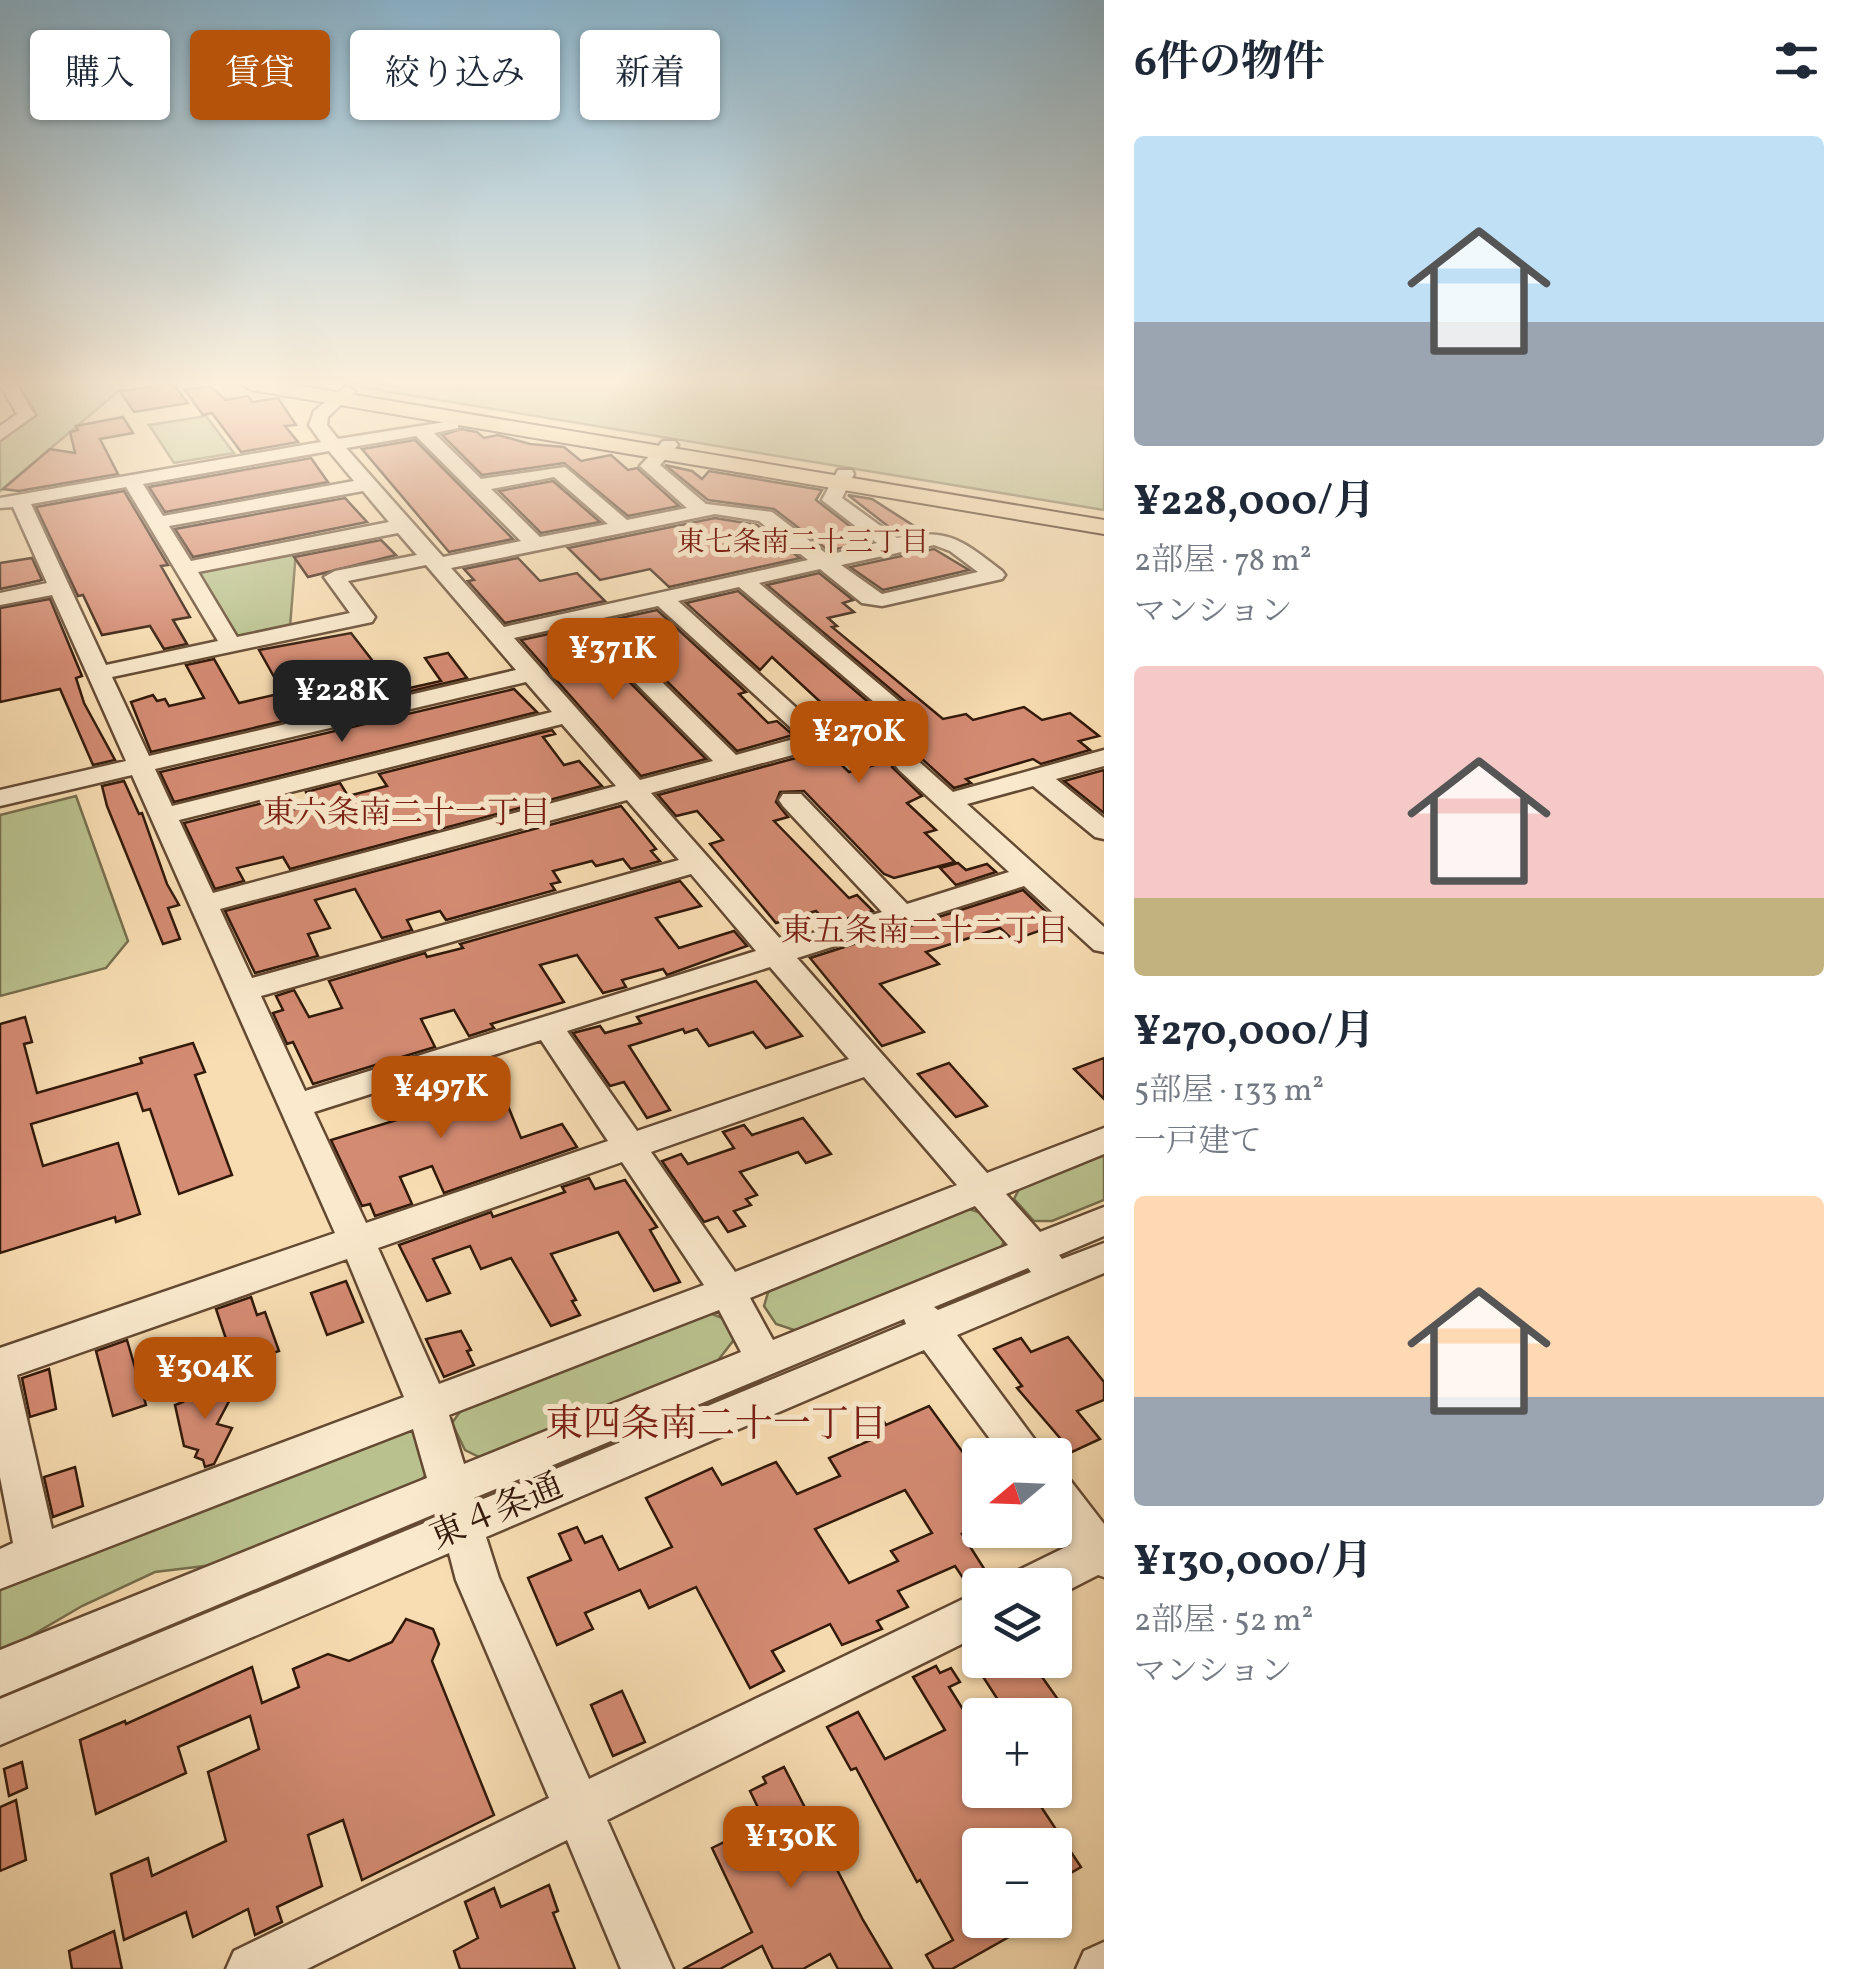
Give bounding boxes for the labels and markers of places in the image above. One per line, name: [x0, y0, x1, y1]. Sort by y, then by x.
pin: ¥371K: [543, 618, 683, 703]
pin: ¥228K: [272, 660, 412, 745]
pin: ¥270K: [789, 701, 929, 786]
pin: ¥497K: [371, 1056, 511, 1141]
pin: ¥304K: [135, 1337, 275, 1422]
pin: ¥130K: [721, 1806, 861, 1891]

